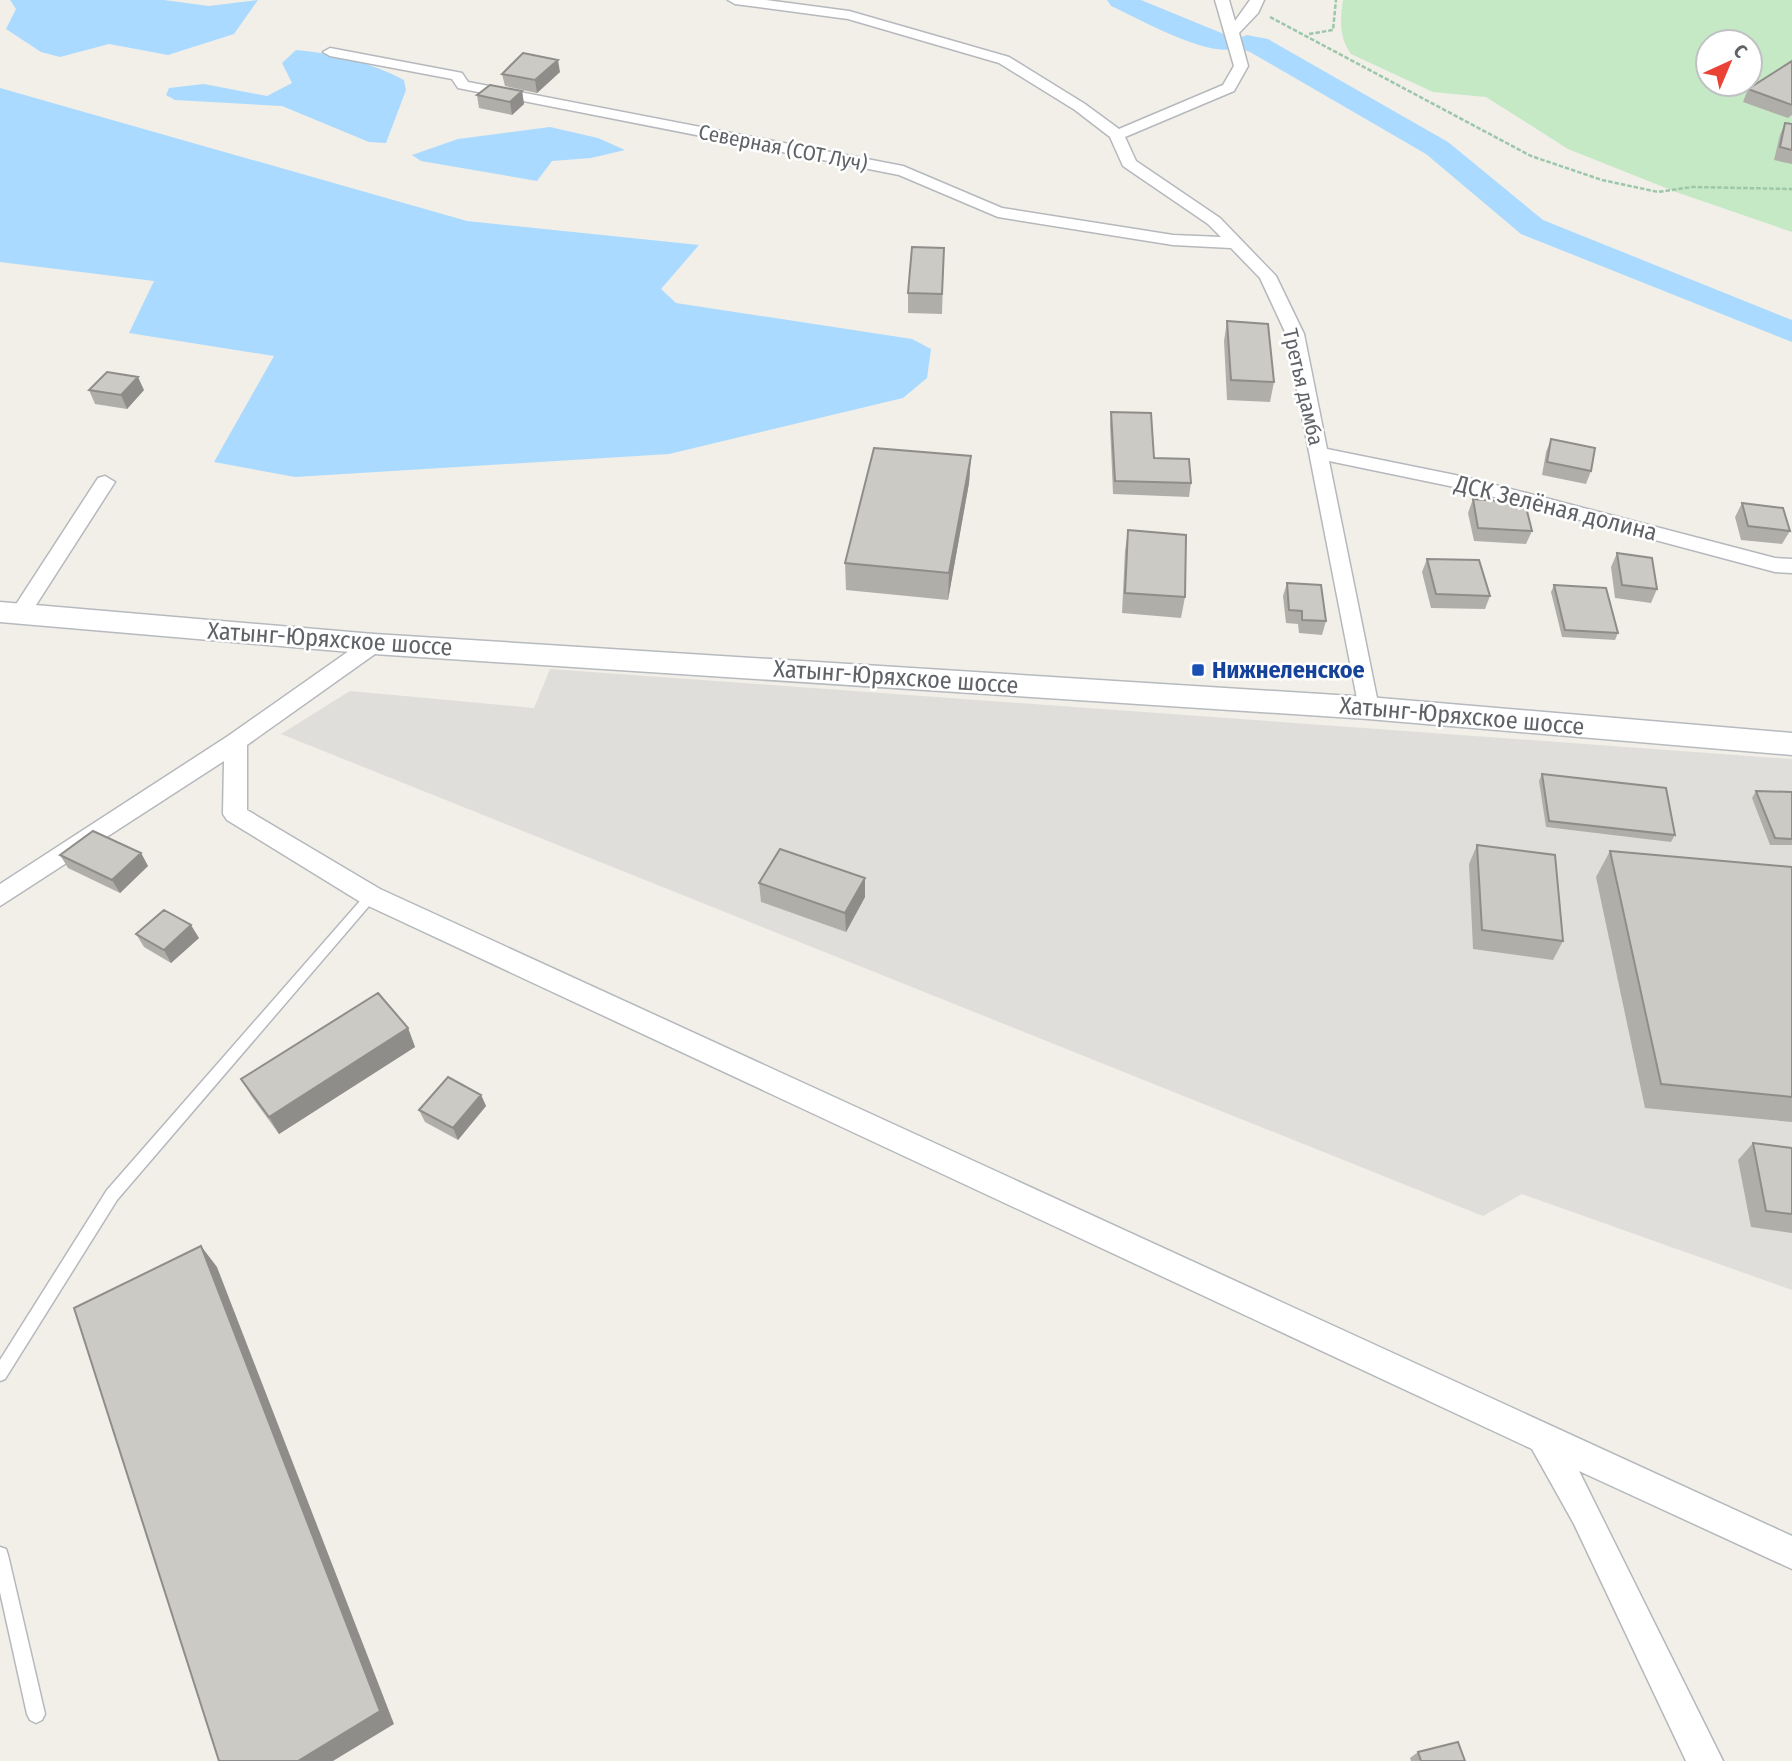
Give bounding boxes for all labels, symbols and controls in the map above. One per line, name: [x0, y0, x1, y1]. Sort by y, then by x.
north arrow: [1694, 28, 1764, 98]
text: С: [1729, 39, 1752, 63]
street label: Северная (СОТ Луч): [696, 119, 870, 177]
street label: Третья дамба: [1277, 326, 1329, 448]
street label: ДСК Зелёная долина: [1451, 469, 1660, 547]
street label: Хатынг-Юряхское шоссе: [207, 616, 453, 662]
street label: Хатынг-Юряхское шоссе: [773, 654, 1019, 700]
place label: Нижнеленское: [1212, 656, 1365, 684]
marker: Нижнеленское: [1190, 662, 1206, 678]
street label: Хатынг-Юряхское шоссе: [1338, 691, 1586, 741]

